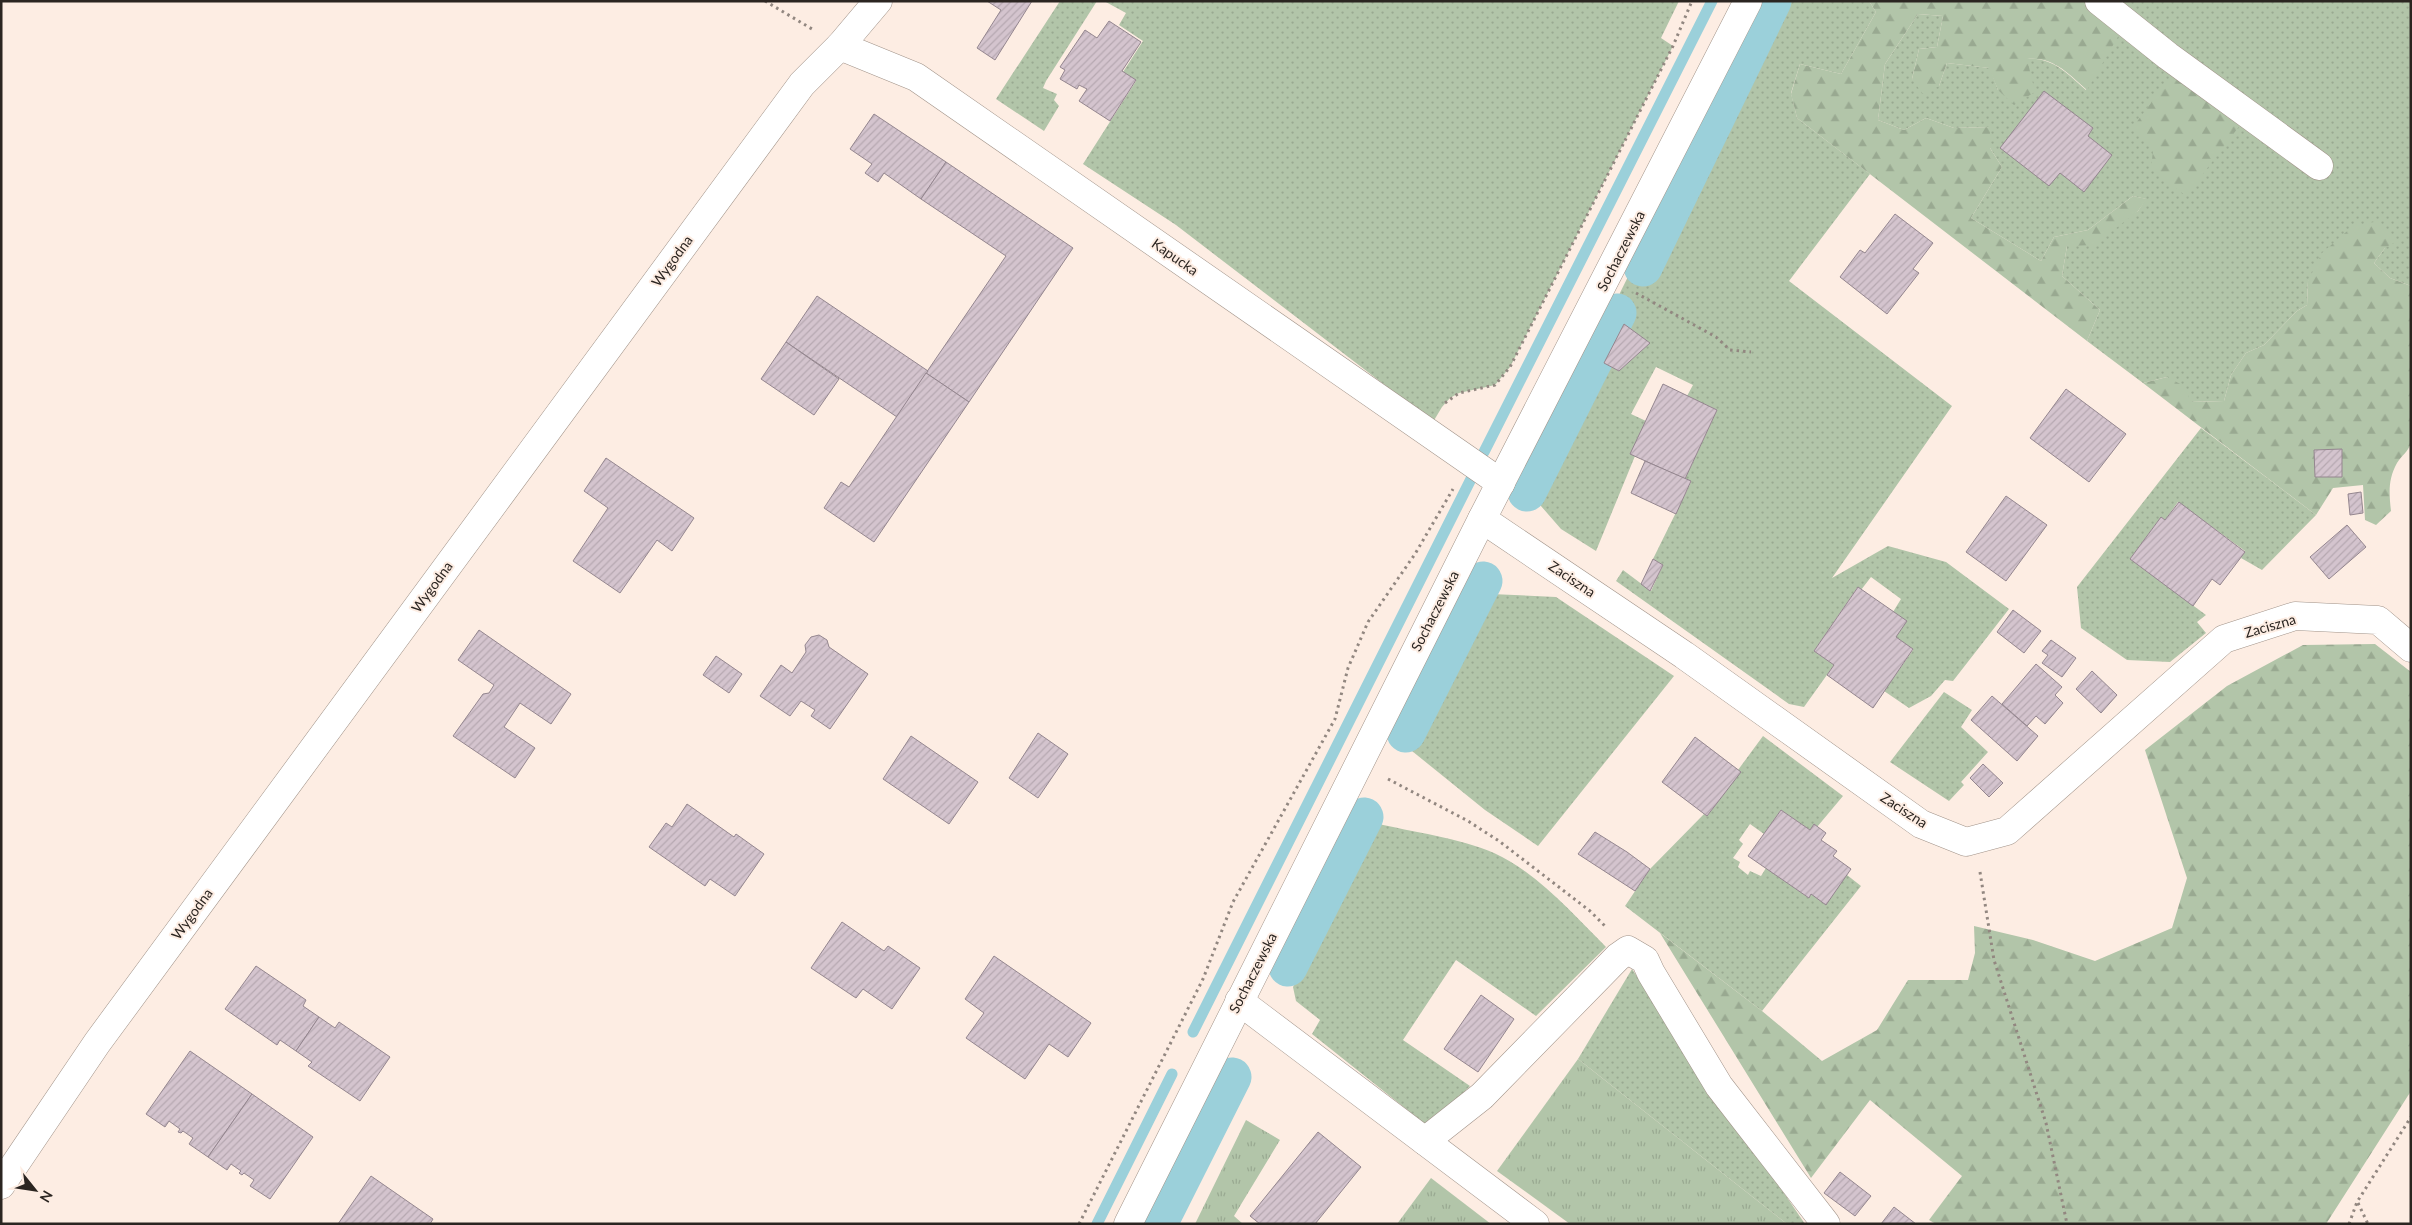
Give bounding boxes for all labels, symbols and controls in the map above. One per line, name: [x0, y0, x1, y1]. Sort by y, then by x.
street label: Sochaczewska: [1593, 208, 1648, 294]
street label: Wygodna: [647, 232, 696, 290]
street label: Kapucka: [1149, 235, 1202, 279]
street label: Zaciszna: [1546, 557, 1599, 600]
street label: Wygodna: [407, 558, 456, 616]
street label: Sochaczewska: [1407, 568, 1462, 654]
street label: Zaciszna: [2242, 610, 2297, 641]
street label: Zaciszna: [1878, 788, 1931, 831]
street label: Wygodna: [167, 885, 216, 943]
street label: Sochaczewska: [1225, 930, 1280, 1016]
north arrow: [10, 1165, 60, 1215]
text: N: [37, 1188, 57, 1206]

